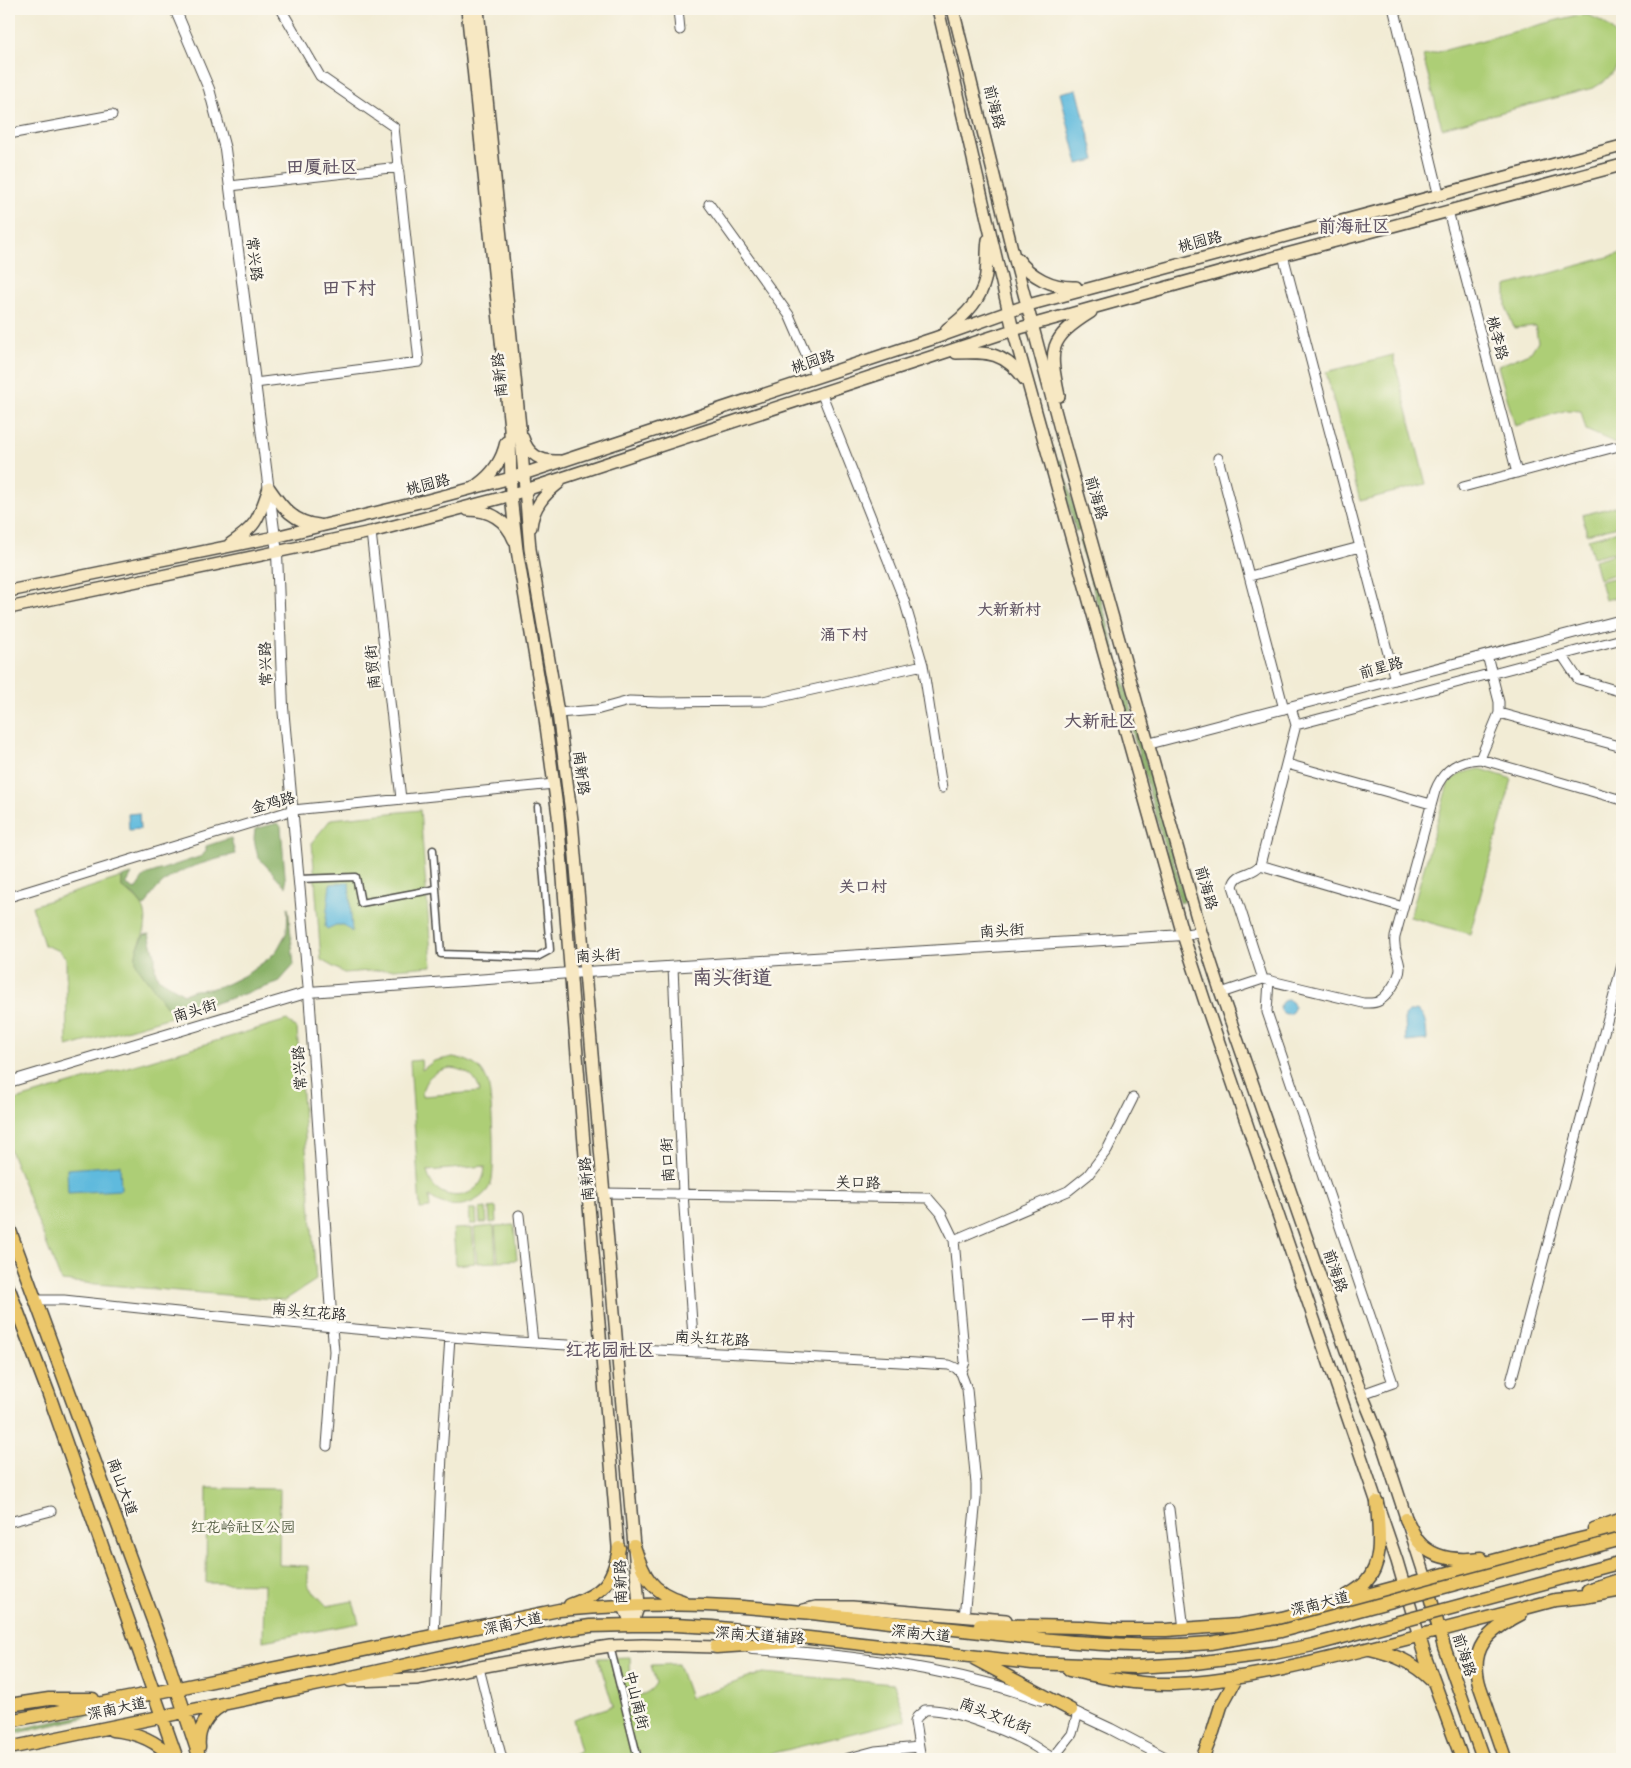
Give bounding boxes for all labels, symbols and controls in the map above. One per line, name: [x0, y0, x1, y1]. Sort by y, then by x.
street label: 前海路: [979, 83, 1009, 131]
district label: 田厦社区: [286, 156, 358, 179]
district label: 前海社区: [1318, 215, 1390, 238]
street label: 桃园路: [1176, 227, 1224, 257]
street label: 常兴路: [242, 236, 266, 282]
district label: 田下村: [322, 277, 376, 300]
street label: 桃李路: [1482, 314, 1512, 362]
street label: 桃园路: [789, 346, 837, 378]
street label: 南新路: [488, 352, 512, 398]
street label: 桃园路: [404, 470, 452, 500]
street label: 前海路: [1081, 474, 1111, 522]
district label: 大新新村: [977, 600, 1041, 620]
district label: 涌下村: [820, 625, 868, 645]
street label: 常兴路: [256, 641, 276, 687]
street label: 南贸街: [361, 644, 385, 690]
street label: 前星路: [1357, 653, 1405, 683]
district label: 大新社区: [1064, 710, 1136, 733]
street label: 南新路: [569, 750, 593, 796]
street label: 金鸡路: [249, 788, 297, 818]
street label: 前海路: [1191, 864, 1221, 912]
district label: 关口村: [839, 877, 887, 897]
street label: 南头街: [979, 920, 1025, 942]
street label: 南头街: [575, 945, 621, 967]
district label: 南头街道: [692, 965, 772, 990]
street label: 南头街: [171, 995, 219, 1027]
street label: 常兴路: [289, 1045, 311, 1091]
street label: 南口街: [657, 1137, 679, 1183]
street label: 南新路: [576, 1156, 598, 1202]
street label: 关口路: [835, 1173, 881, 1193]
street label: 前海路: [1319, 1247, 1351, 1295]
street label: 南头红花路: [271, 1299, 347, 1325]
district label: 一甲村: [1081, 1309, 1135, 1332]
street label: 南头红花路: [674, 1328, 750, 1350]
district label: 红花园社区: [565, 1339, 655, 1362]
street label: 南山大道: [103, 1456, 141, 1518]
park label: 红花岭社区公园: [190, 1518, 296, 1537]
street label: 南新路: [611, 1559, 631, 1605]
street label: 深南大道: [1289, 1588, 1351, 1620]
street label: 深南大道: [482, 1608, 544, 1640]
street label: 深南大道: [890, 1621, 952, 1647]
street label: 深南大道辅路: [714, 1623, 806, 1649]
street label: 前海路: [1448, 1631, 1480, 1679]
street label: 中山南街: [620, 1669, 652, 1731]
street label: 深南大道: [86, 1693, 148, 1725]
street label: 南头文化街: [957, 1694, 1033, 1738]

